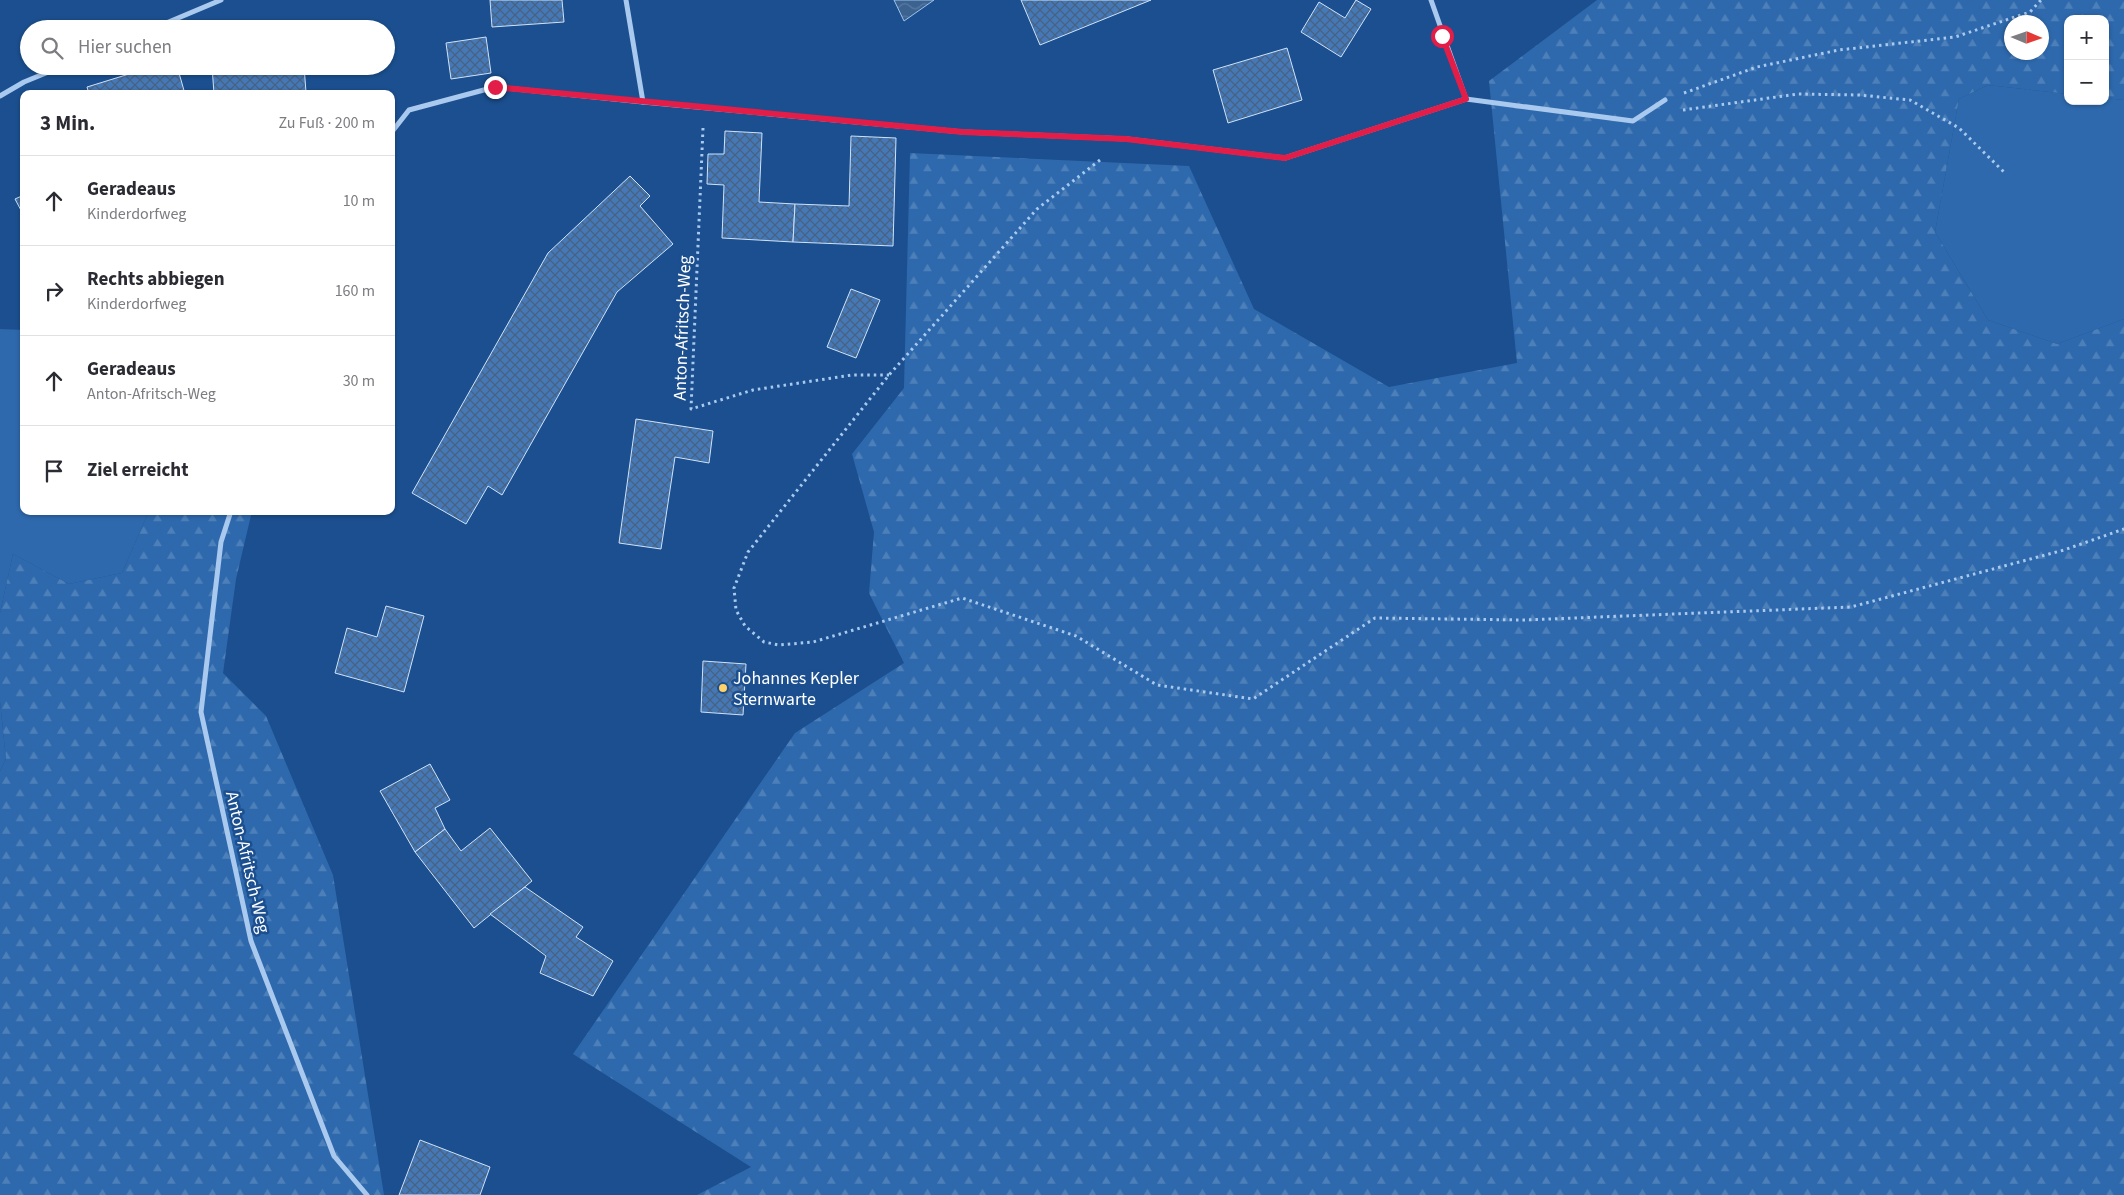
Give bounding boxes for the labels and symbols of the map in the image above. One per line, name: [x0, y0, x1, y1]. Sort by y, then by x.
north arrow: [2004, 15, 2049, 60]
route start: [1431, 25, 1454, 48]
route end: [484, 76, 507, 99]
street label: Anton-Afritsch-Weg: [667, 255, 698, 401]
place label: Johannes Kepler Sternwarte: [733, 666, 860, 712]
marker: Johannes Kepler Sternwarte: [717, 682, 729, 694]
street label: Anton-Afritsch-Weg: [219, 789, 276, 936]

